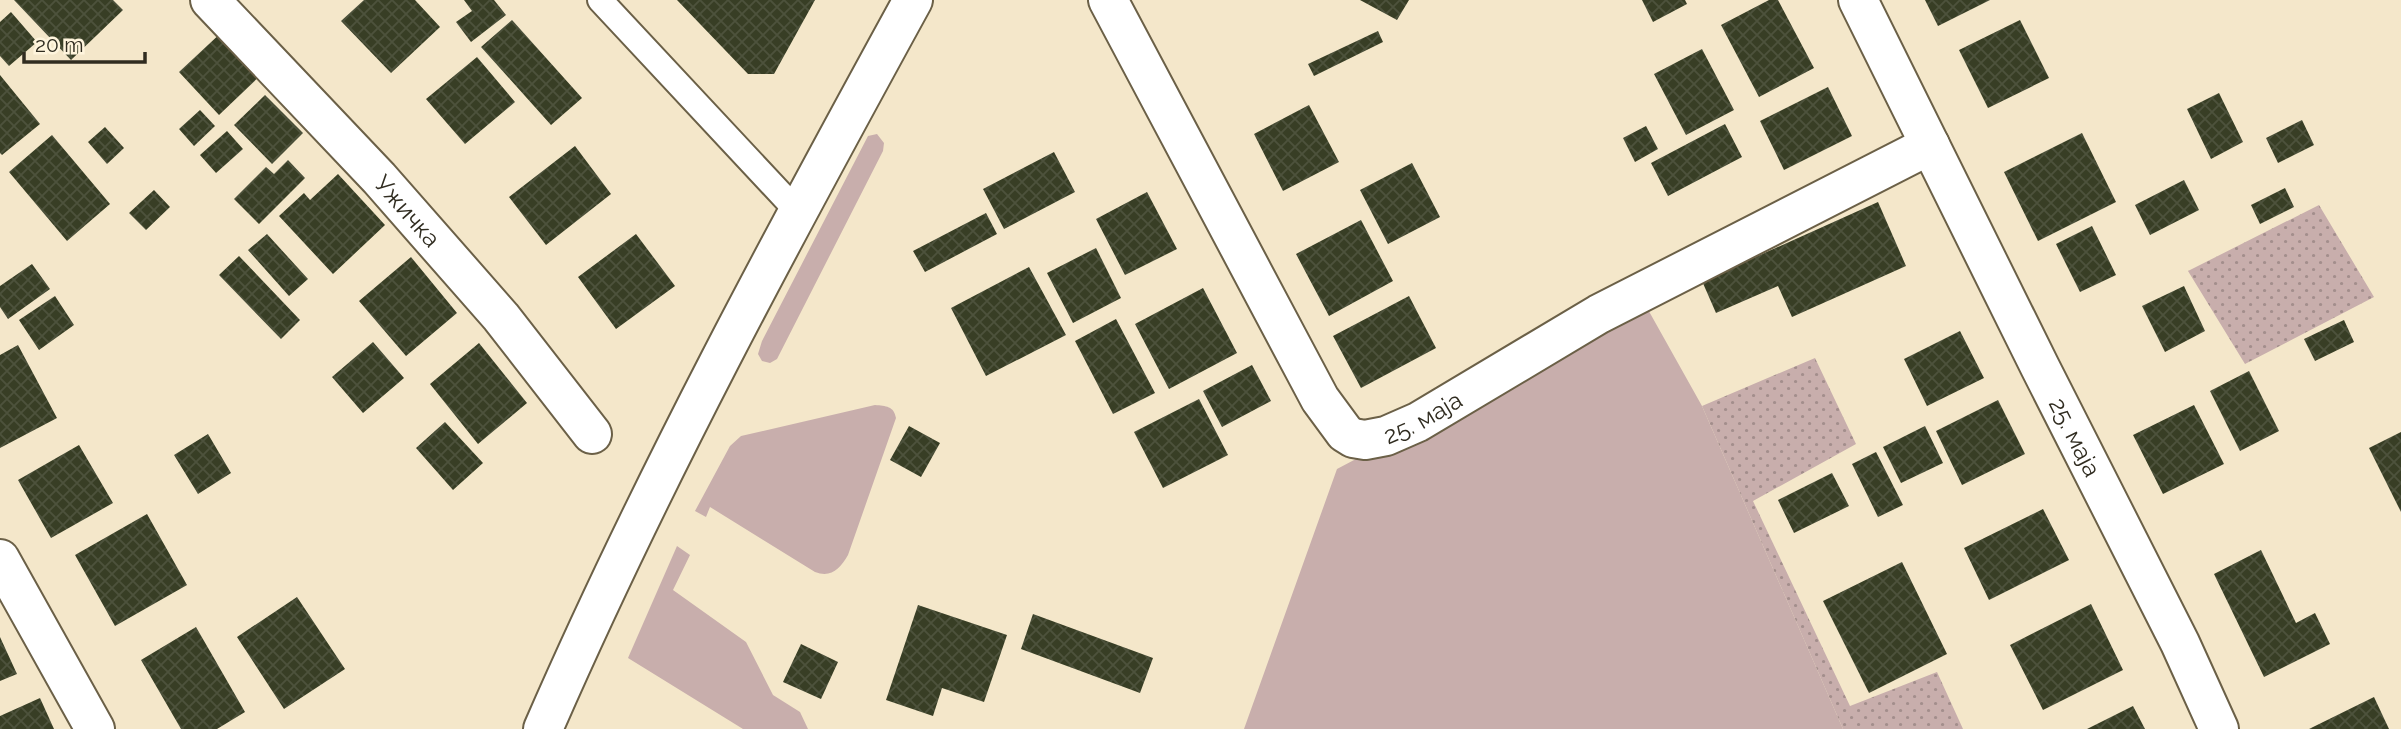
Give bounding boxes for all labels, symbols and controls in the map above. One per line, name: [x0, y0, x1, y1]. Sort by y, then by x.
scale bar: [24, 21, 145, 65]
text: 20 m: [35, 32, 83, 57]
street label: Ужичка: [368, 169, 447, 253]
street label: 25. маја: [1379, 385, 1467, 450]
street label: 25. маја: [2043, 393, 2108, 481]

